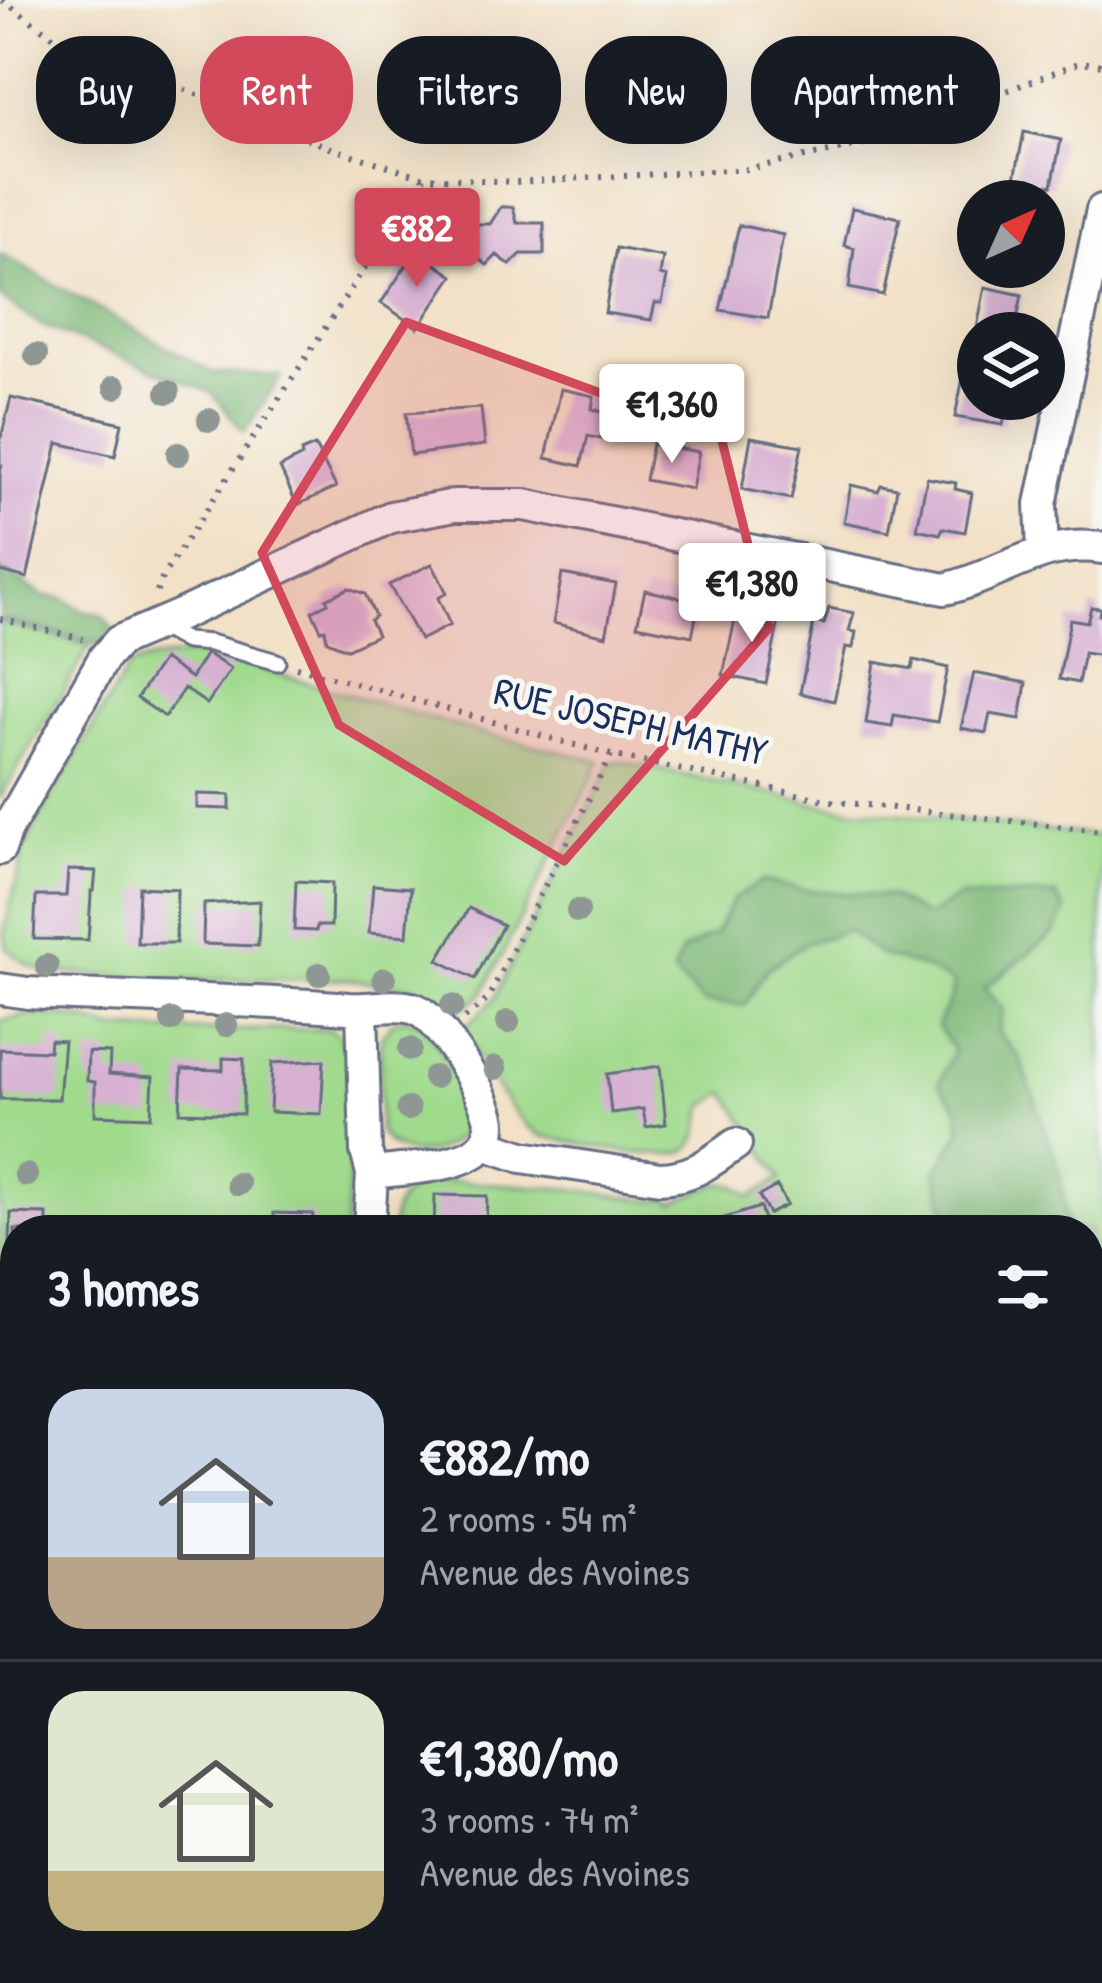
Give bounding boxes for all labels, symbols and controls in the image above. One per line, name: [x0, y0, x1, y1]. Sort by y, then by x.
chip: Buy: [36, 36, 176, 144]
chip: Rent: [200, 36, 353, 144]
chip: Filters: [377, 36, 561, 144]
chip: New: [585, 36, 727, 144]
chip: Apartment: [751, 36, 1000, 144]
north arrow: [957, 180, 1065, 288]
map controls: [957, 180, 1065, 420]
pin: €882: [346, 188, 488, 290]
text: €882: [382, 200, 452, 253]
button: layers: [957, 312, 1065, 420]
pin: €1,360: [574, 364, 770, 466]
text: €1,360: [626, 376, 718, 429]
pin: €1,380: [654, 543, 850, 645]
text: €1,380: [706, 555, 798, 608]
street label: RUE JOSEPH MATHY: [489, 663, 773, 778]
text: 3 homes: [48, 1253, 199, 1322]
icon: filters: [990, 1254, 1056, 1320]
text: €882/mo: [420, 1422, 589, 1491]
icon: home: [144, 1437, 288, 1581]
text: 2 rooms · 54 m²: [420, 1491, 637, 1544]
text: Avenue des Avoines: [420, 1544, 690, 1597]
text: €1,380/mo: [420, 1723, 618, 1792]
icon: home: [144, 1739, 288, 1883]
text: 3 rooms · 74 m²: [420, 1792, 639, 1845]
text: Avenue des Avoines: [420, 1845, 690, 1898]

